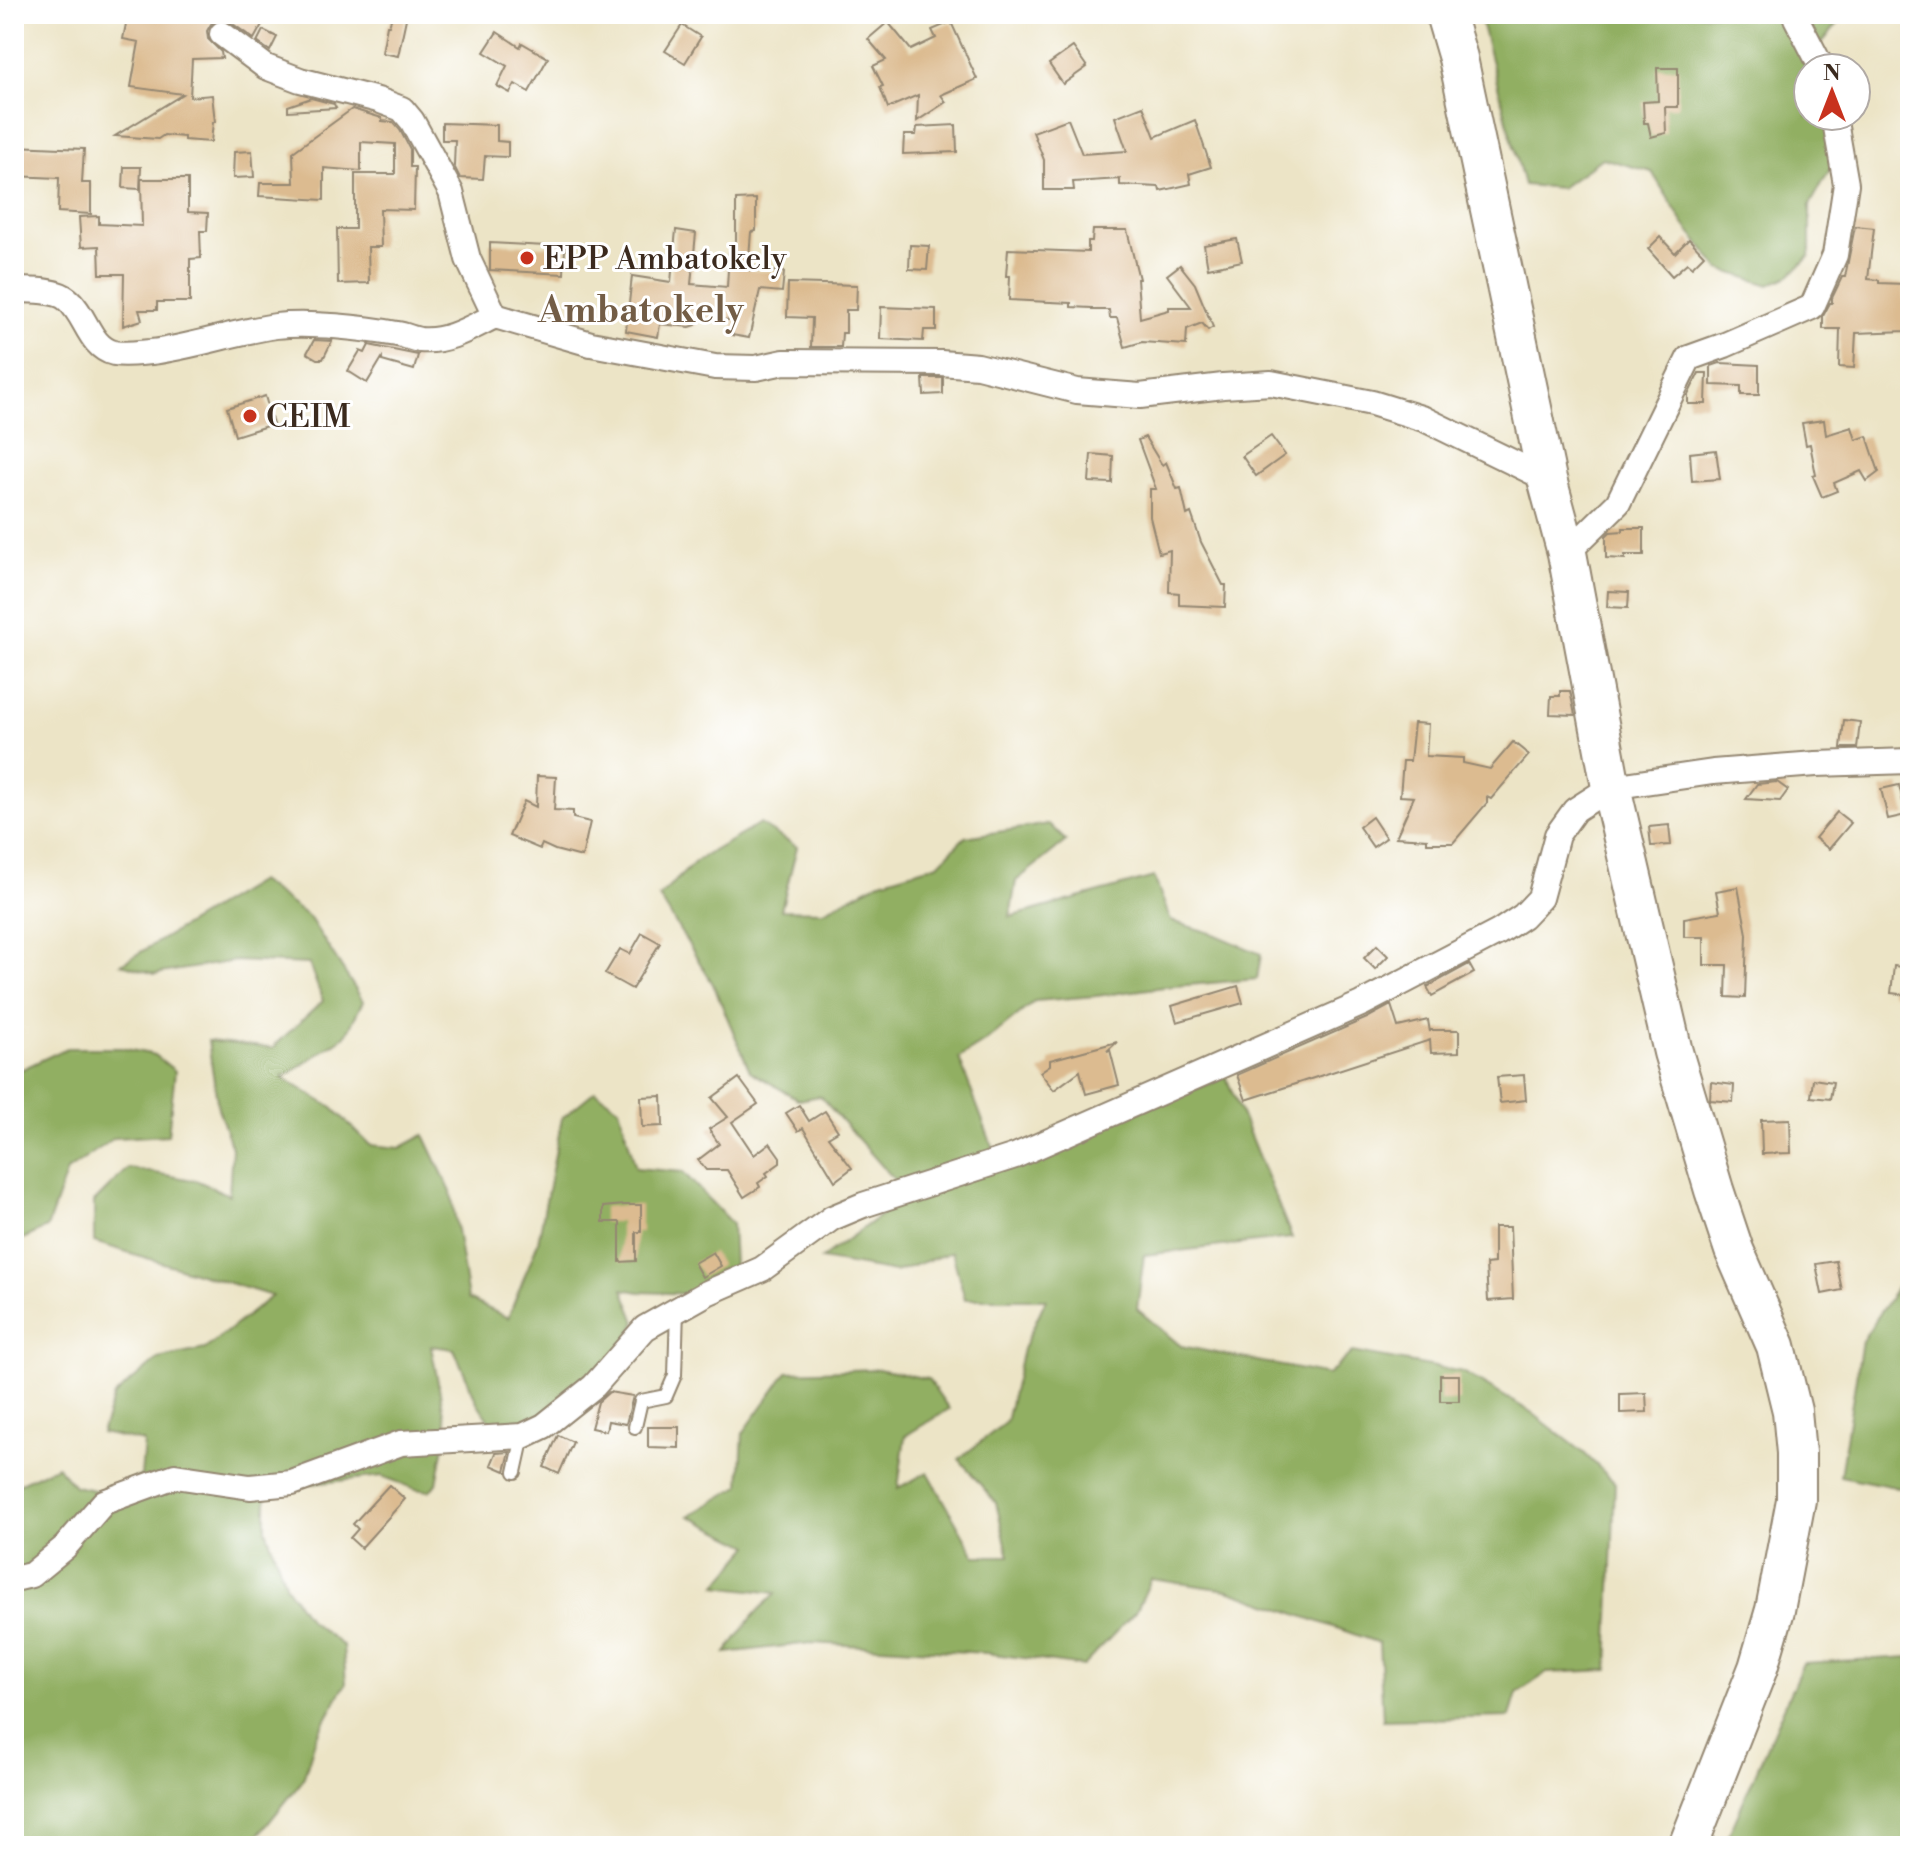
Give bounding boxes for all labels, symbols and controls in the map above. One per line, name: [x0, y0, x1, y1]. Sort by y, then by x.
north arrow: [1792, 52, 1872, 132]
text: N: [1823, 60, 1841, 87]
place label: EPP Ambatokely: [543, 239, 787, 279]
marker: EPP Ambatokely: [518, 249, 536, 267]
district label: Ambatokely: [537, 289, 745, 334]
place label: CEIM: [266, 397, 351, 437]
marker: CEIM: [241, 407, 259, 425]

